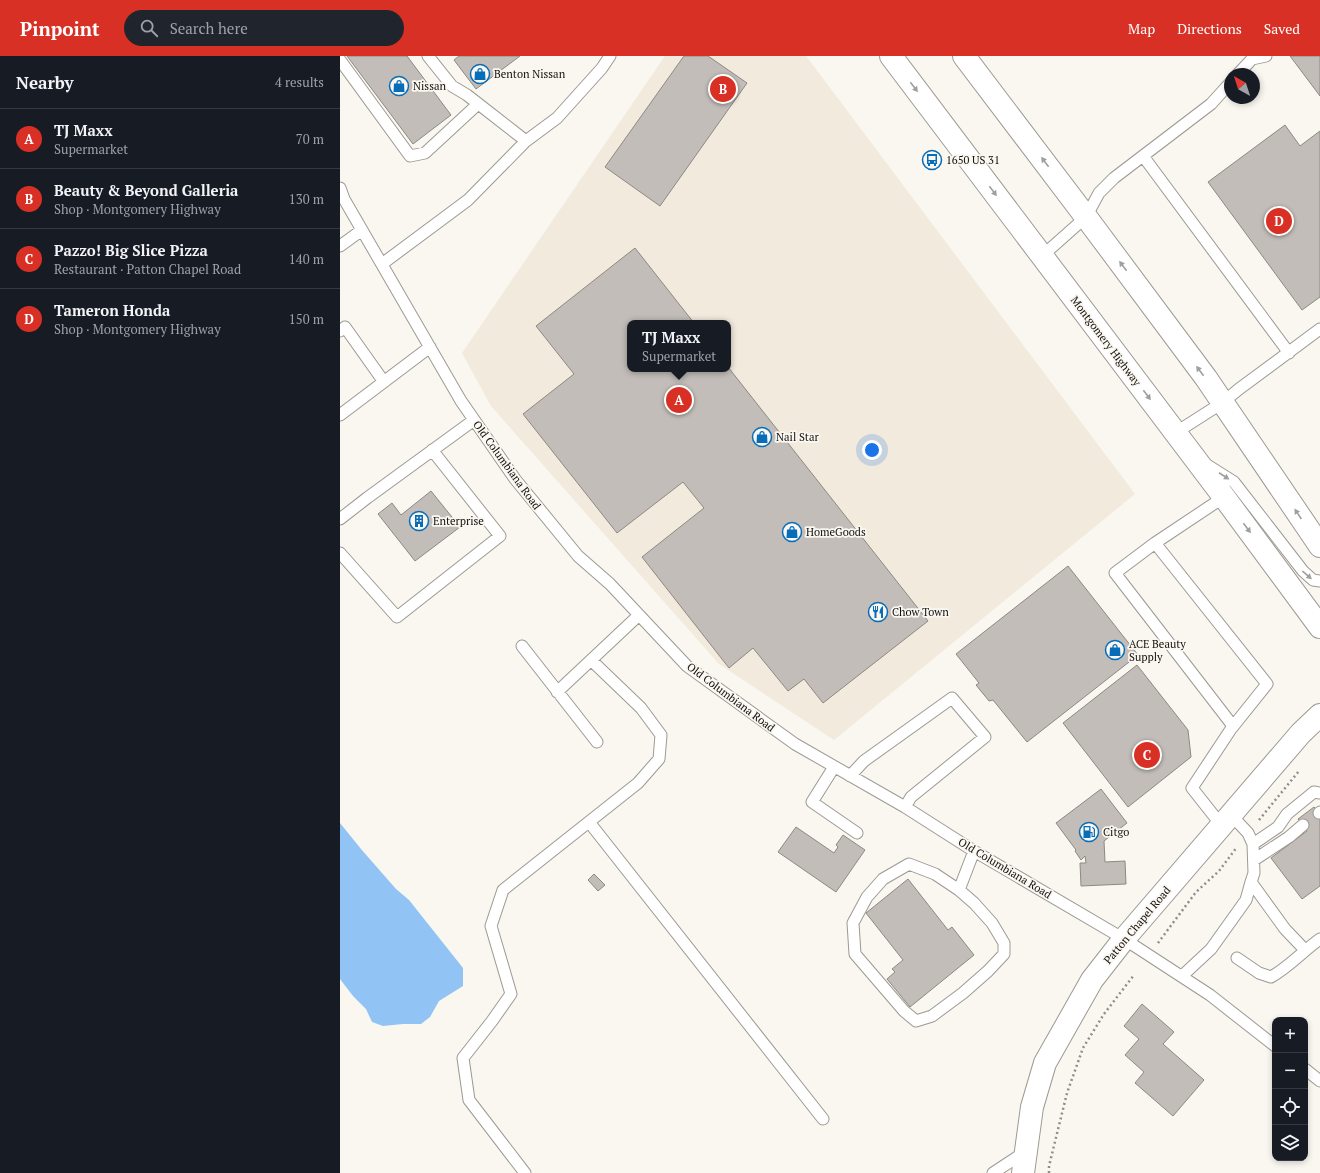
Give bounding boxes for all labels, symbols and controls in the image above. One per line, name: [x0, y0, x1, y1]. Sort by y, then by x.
search box: [124, 10, 404, 46]
text: Pinpoint: [20, 16, 100, 41]
icon: search: [138, 17, 160, 39]
text: Search here: [170, 18, 248, 38]
text: Map: [1128, 19, 1155, 38]
text: Directions: [1177, 19, 1242, 38]
text: Saved: [1264, 19, 1300, 38]
shop icon: Benton Nissan: [469, 63, 491, 85]
place label: Benton Nissan: [494, 67, 566, 81]
north arrow: [1224, 68, 1260, 104]
text: Nearby: [16, 71, 74, 94]
text: 4 results: [275, 73, 324, 91]
pin: B: [710, 74, 736, 104]
shop icon: Nissan: [388, 75, 410, 97]
place label: Nissan: [413, 79, 446, 93]
one-way arrow: [910, 82, 918, 93]
text: TJ Maxx: [54, 120, 113, 140]
text: A: [24, 130, 34, 148]
text: 70 m: [296, 130, 324, 148]
text: Supermarket: [54, 140, 128, 158]
bus stop icon: 1650 US 31: [921, 149, 943, 171]
place label: 1650 US 31: [946, 153, 1000, 167]
one-way arrow: [1040, 157, 1049, 168]
text: Beauty & Beyond Galleria: [54, 180, 238, 200]
one-way arrow: [988, 186, 997, 197]
text: B: [25, 190, 33, 208]
text: 130 m: [289, 190, 324, 208]
text: Shop · Montgomery Highway: [54, 200, 221, 218]
pin: D: [1266, 206, 1292, 236]
text: Pazzo! Big Slice Pizza: [54, 240, 208, 260]
text: C: [25, 250, 33, 268]
text: 140 m: [289, 250, 324, 268]
text: Restaurant · Patton Chapel Road: [54, 260, 241, 278]
one-way arrow: [1119, 261, 1127, 272]
street label: Montgomery Highway: [1068, 293, 1144, 389]
text: Tameron Honda: [54, 300, 170, 320]
text: D: [24, 310, 34, 328]
text: 150 m: [289, 310, 324, 328]
text: Shop · Montgomery Highway: [54, 320, 221, 338]
popup: [627, 320, 731, 372]
text: TJ Maxx: [642, 327, 701, 347]
text: Supermarket: [642, 347, 716, 365]
one-way arrow: [1196, 365, 1204, 376]
pin: A: [666, 385, 692, 415]
one-way arrow: [1143, 390, 1151, 401]
street label: Old Columbiana Road: [470, 418, 544, 512]
shop icon: Nail Star: [751, 426, 773, 448]
place label: Nail Star: [776, 430, 819, 444]
your location: [862, 440, 882, 460]
one-way arrow: [1219, 472, 1229, 480]
one-way arrow: [1294, 508, 1302, 519]
building icon: Enterprise: [408, 510, 430, 532]
place label: Enterprise: [433, 514, 484, 528]
shop icon: HomeGoods: [781, 521, 803, 543]
one-way arrow: [1243, 523, 1251, 534]
place label: HomeGoods: [806, 525, 866, 539]
one-way arrow: [1302, 571, 1313, 580]
restaurant icon: Chow Town: [867, 601, 889, 623]
place label: Chow Town: [892, 605, 949, 619]
place label: ACE Beauty Supply: [1129, 637, 1186, 664]
shop icon: ACE Beauty Supply: [1104, 639, 1126, 661]
street label: Old Columbiana Road: [684, 659, 778, 735]
pin: C: [1134, 740, 1160, 770]
fuel station icon: Citgo: [1078, 821, 1100, 843]
place label: Citgo: [1103, 825, 1129, 839]
street label: Old Columbiana Road: [956, 835, 1054, 901]
street label: Patton Chapel Road: [1100, 883, 1174, 967]
map controls: [1272, 1017, 1308, 1161]
button: +: [1272, 1017, 1308, 1053]
button: −: [1272, 1053, 1308, 1089]
button: locate: [1272, 1089, 1308, 1125]
button: layers: [1272, 1125, 1308, 1161]

